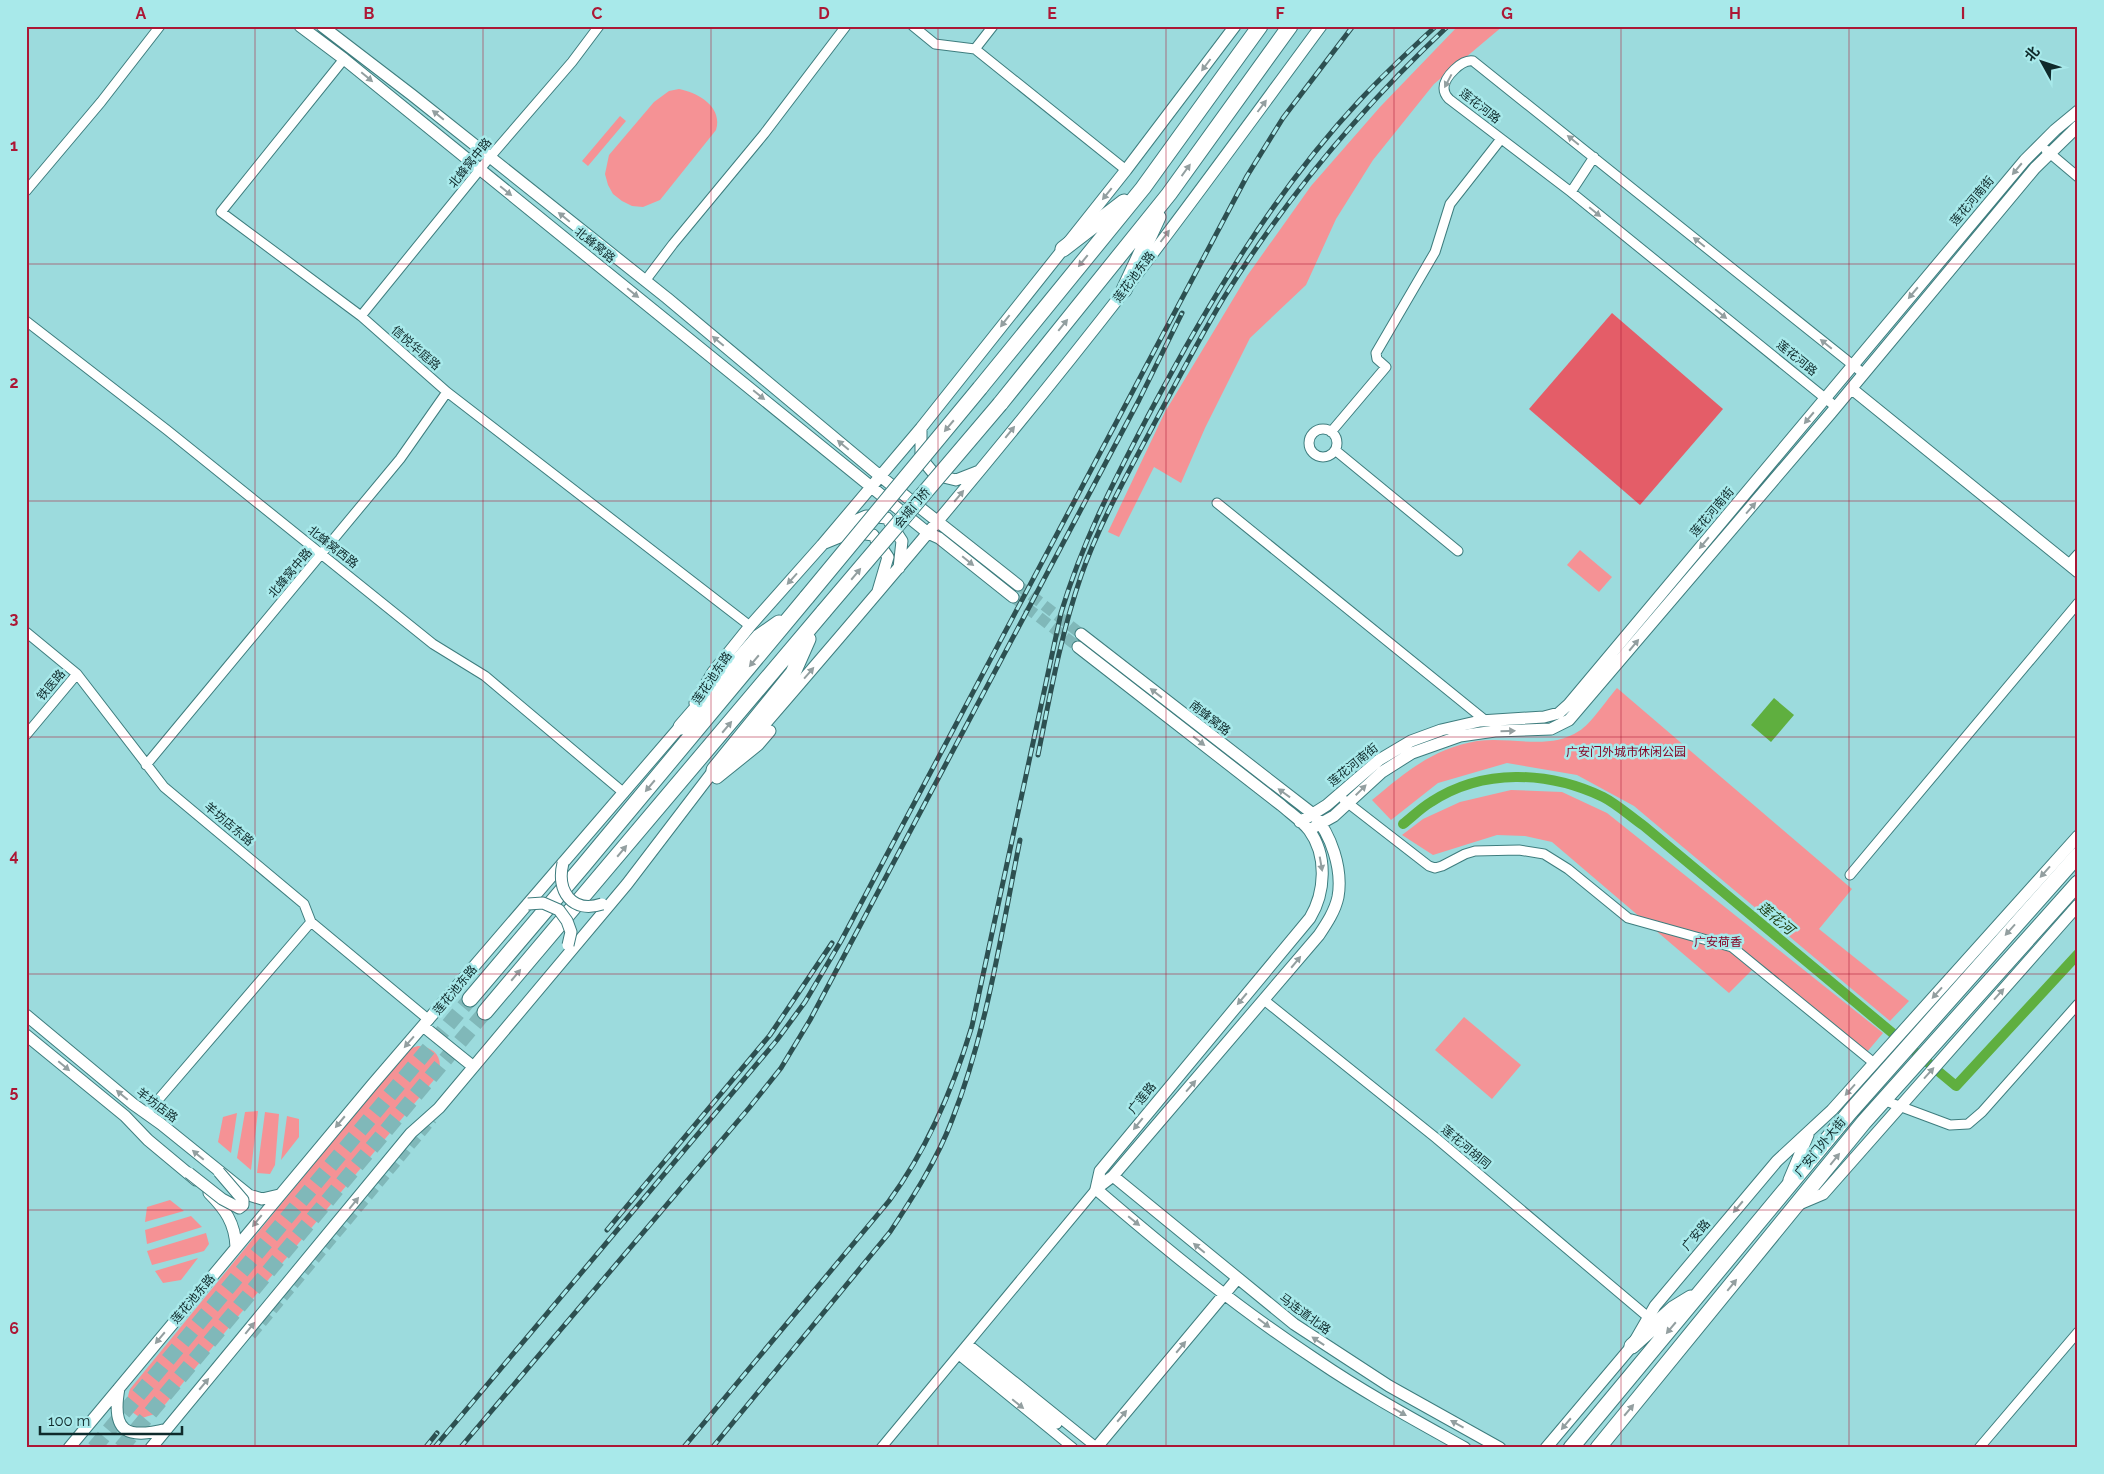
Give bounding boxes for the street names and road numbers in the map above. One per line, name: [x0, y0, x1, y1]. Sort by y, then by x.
street label: 莲花河路: [1457, 86, 1503, 126]
street label: 北蜂窝中路: [446, 135, 494, 191]
street label: 莲花河南街: [1947, 174, 1997, 228]
street label: 北蜂窝路: [572, 224, 618, 266]
street label: 莲花池东路: [1110, 249, 1158, 305]
street label: 信悦华庭路: [389, 323, 443, 373]
street label: 莲花河路: [1774, 337, 1820, 379]
street label: 会城门桥: [891, 485, 933, 531]
street label: 莲花河南街: [1687, 485, 1737, 539]
street label: 北蜂窝西路: [305, 523, 361, 571]
street label: 北蜂窝中路: [265, 546, 315, 600]
street label: 莲花池东路: [689, 649, 735, 707]
street label: 铁医路: [34, 667, 68, 703]
street label: 南蜂窝路: [1187, 698, 1233, 738]
street label: 莲花河南街: [1325, 741, 1381, 789]
street label: 羊坊店东路: [202, 799, 256, 849]
street label: 莲花池东路: [430, 963, 480, 1017]
street label: 广莲路: [1125, 1080, 1159, 1116]
street label: 羊坊店路: [134, 1085, 180, 1125]
street label: 广安门外大街: [1791, 1115, 1849, 1179]
street label: 莲花河胡同: [1439, 1122, 1493, 1172]
street label: 广安路: [1679, 1217, 1713, 1253]
street label: 莲花池东路: [168, 1272, 218, 1326]
street label: 马连道北路: [1277, 1291, 1333, 1337]

